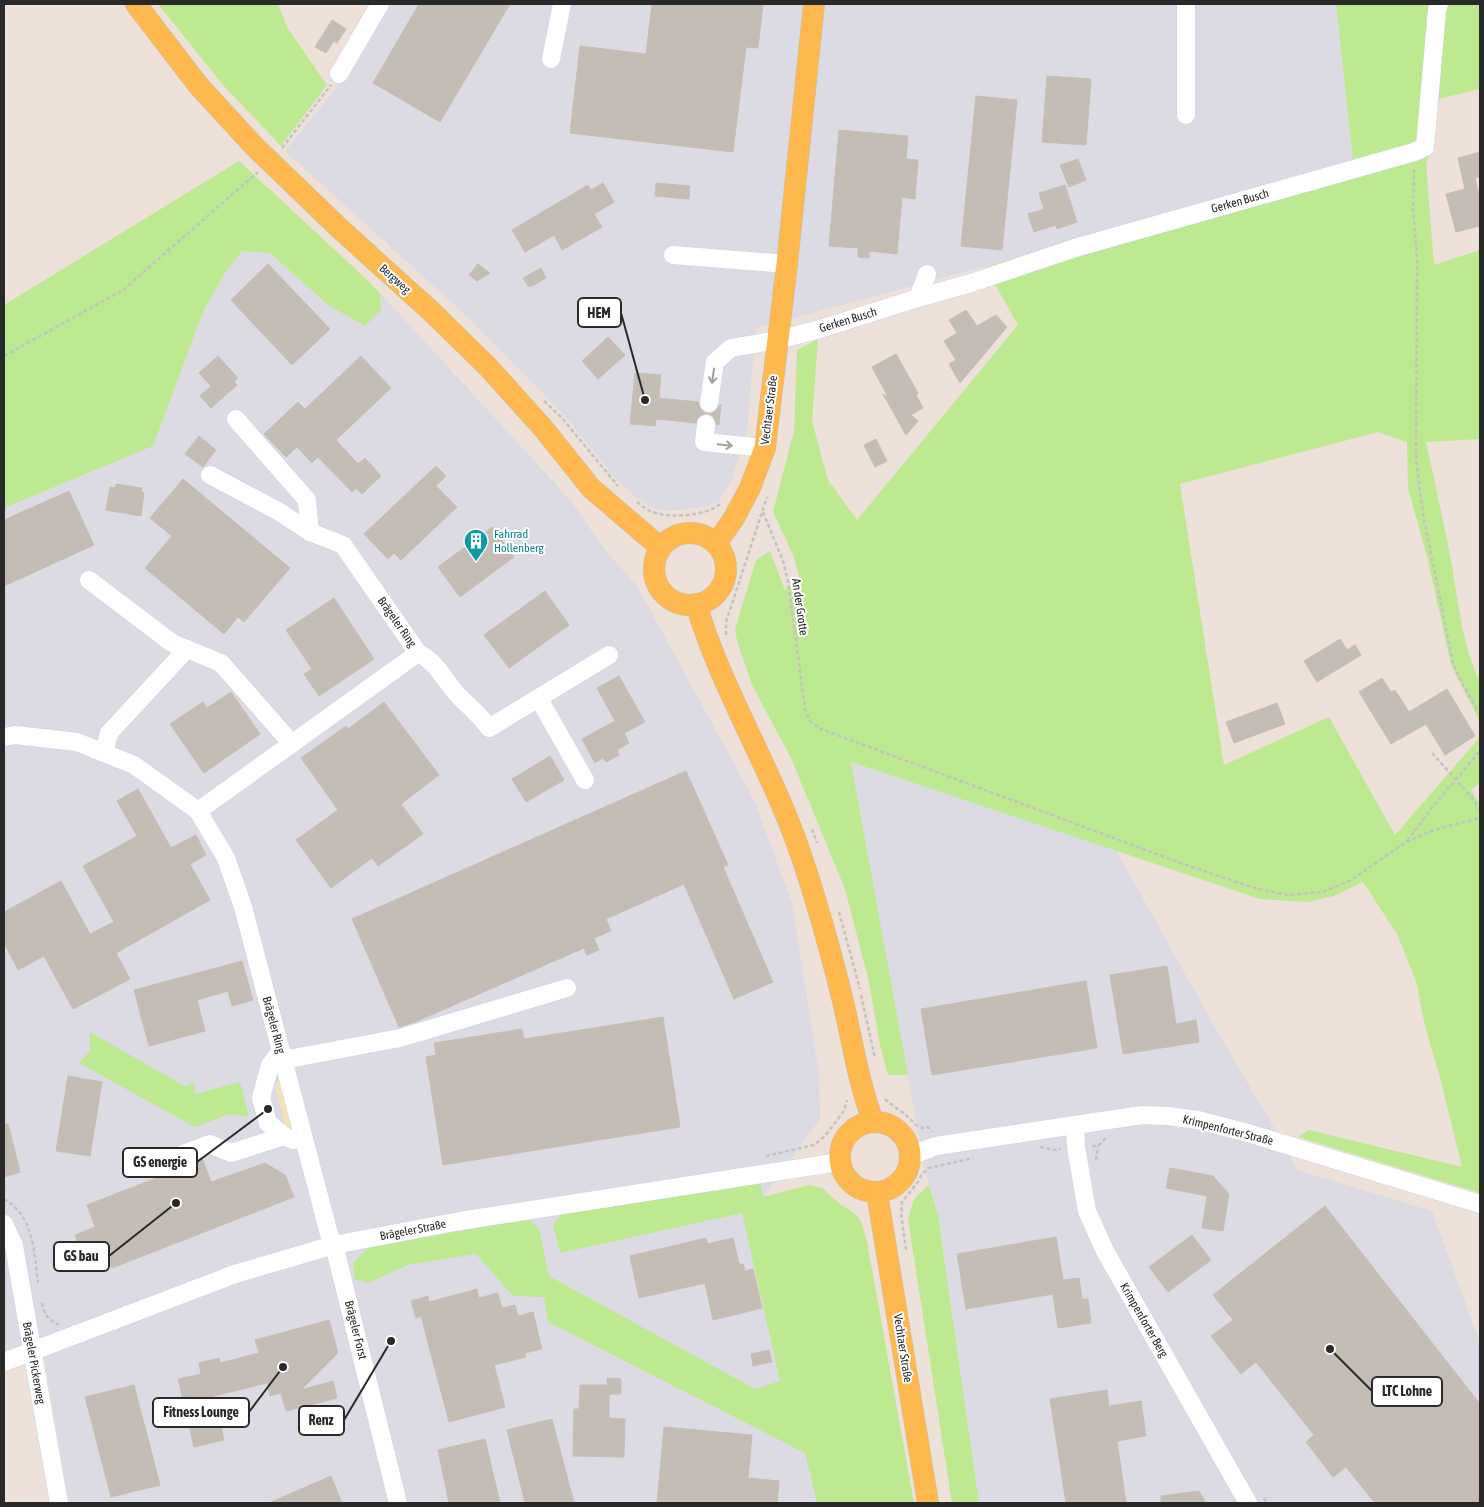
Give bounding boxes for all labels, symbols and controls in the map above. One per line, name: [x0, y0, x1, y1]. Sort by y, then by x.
street label: Gerken Busch: [1210, 186, 1270, 216]
street label: Bergweg: [377, 261, 414, 297]
callout: HEM: [578, 298, 621, 327]
text: HEM: [587, 305, 611, 321]
street label: Gerken Busch: [818, 305, 878, 335]
one-way arrow: [707, 368, 717, 384]
street label: Vechtaer Straße: [758, 375, 780, 445]
one-way arrow: [717, 440, 733, 450]
place label: Fahrrad Hollenberg: [494, 527, 544, 555]
building icon: Fahrrad Hollenberg: [463, 528, 489, 562]
street label: An der Grotte: [789, 578, 811, 636]
street label: Brägeler Ring: [375, 594, 420, 651]
street label: Brägeler Ring: [260, 995, 289, 1056]
street label: Krimpenforter Straße: [1181, 1112, 1275, 1148]
callout: GS energie: [123, 1148, 197, 1177]
text: GS energie: [133, 1154, 187, 1170]
street label: Brägeler Straße: [379, 1217, 447, 1243]
callout: GS bau: [54, 1242, 109, 1271]
text: GS bau: [63, 1248, 99, 1264]
street label: Krimpenforter Berg: [1117, 1280, 1171, 1360]
street label: Brägeler Forst: [342, 1299, 370, 1361]
street label: Vechtaer Straße: [891, 1313, 915, 1383]
street label: Brägeler Pickerweg: [20, 1321, 48, 1406]
callout: LTC Lohne: [1372, 1377, 1442, 1406]
text: LTC Lohne: [1382, 1383, 1432, 1399]
callout: Fitness Lounge: [153, 1398, 249, 1427]
text: Fitness Lounge: [163, 1404, 239, 1420]
callout: Renz: [299, 1406, 344, 1435]
text: Renz: [308, 1412, 334, 1428]

